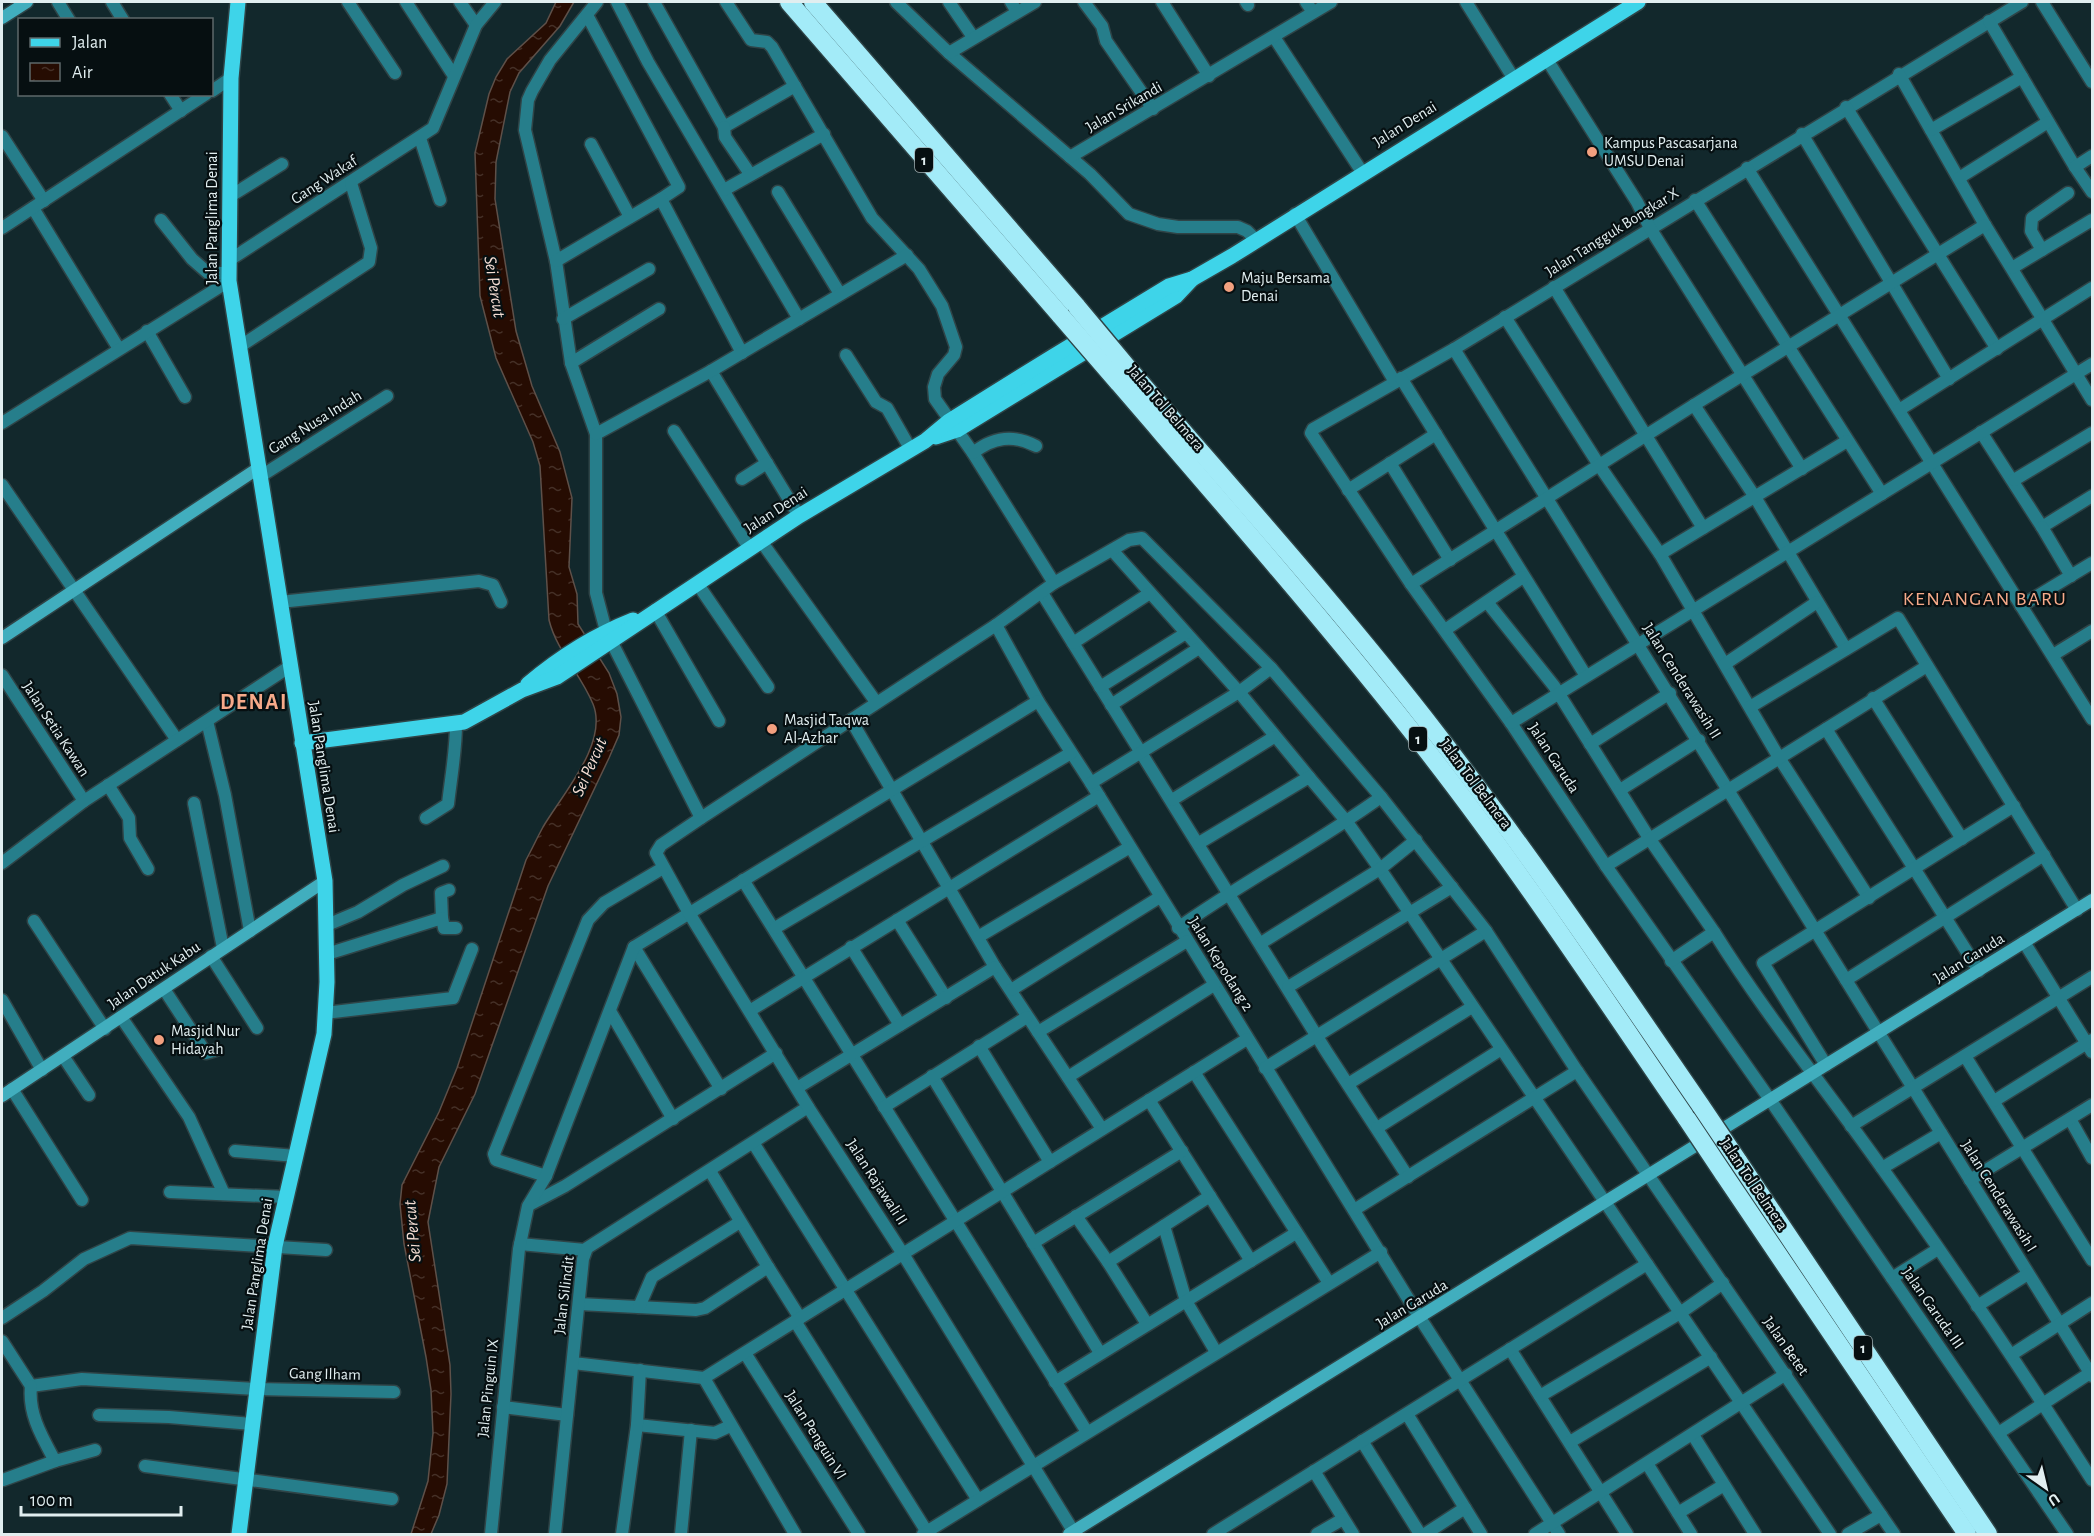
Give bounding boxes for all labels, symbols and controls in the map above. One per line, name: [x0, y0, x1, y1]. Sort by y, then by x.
legend: [18, 18, 213, 96]
text: Jalan: [72, 34, 107, 52]
text: Air: [72, 64, 93, 82]
street label: Jalan Srikandi: [1083, 79, 1165, 135]
street label: Jalan Denai: [1371, 98, 1439, 150]
place label: Kampus Pascasarjana UMSU Denai: [1604, 135, 1738, 169]
marker: Kampus Pascasarjana UMSU Denai: [1585, 145, 1599, 159]
road number: 1: [915, 148, 933, 172]
street label: Jalan Panglima Denai: [204, 151, 220, 285]
street label: Gang Wakaf: [288, 152, 361, 207]
street label: Jalan Tangguk Bongkar X: [1543, 184, 1682, 280]
water label: Sei Percut: [480, 255, 508, 319]
place label: Maju Bersama Denai: [1241, 270, 1330, 304]
marker: Maju Bersama Denai: [1222, 280, 1236, 294]
street label: Jalan Tol Belmera: [1125, 362, 1207, 454]
street label: Gang Nusa Indah: [266, 387, 364, 457]
street label: Jalan Denai: [742, 484, 810, 536]
district label: KENANGAN BARU: [1903, 589, 2067, 609]
street label: Jalan Cenderawasih II: [1640, 620, 1724, 742]
street label: Jalan Setia Kawan: [19, 679, 93, 779]
district label: DENAI: [220, 691, 288, 713]
street label: Jalan Panglima Denai: [306, 700, 342, 834]
place label: Masjid Taqwa Al-Azhar: [784, 712, 869, 746]
street label: Jalan Garuda: [1526, 720, 1582, 796]
marker: Masjid Taqwa Al-Azhar: [765, 722, 779, 736]
road number: 1: [1409, 727, 1427, 751]
water label: Sei Percut: [569, 735, 611, 799]
street label: Jalan Tol Belmera: [1437, 736, 1515, 832]
street label: Jalan Kepodang 2: [1186, 914, 1256, 1014]
street label: Jalan Garuda: [1931, 930, 2007, 986]
street label: Jalan Datuk Kabu: [105, 938, 203, 1012]
place label: Masjid Nur Hidayah: [171, 1023, 241, 1058]
marker: Masjid Nur Hidayah: [152, 1033, 166, 1047]
street label: Jalan Tol Belmera: [1717, 1135, 1791, 1233]
street label: Jalan Rajawali II: [843, 1136, 911, 1228]
street label: Jalan Cenderawasih I: [1958, 1137, 2040, 1255]
street label: Jalan Panglima Denai: [239, 1197, 275, 1331]
water label: Sei Percut: [401, 1199, 425, 1263]
street label: Jalan Silindit: [551, 1255, 577, 1335]
street label: Jalan Garuda III: [1899, 1264, 1967, 1352]
street label: Jalan Garuda: [1374, 1277, 1450, 1331]
street label: Jalan Betet: [1760, 1314, 1812, 1378]
road number: 1: [1854, 1336, 1872, 1360]
street label: Jalan Pinguin IX: [475, 1337, 501, 1438]
street label: Gang Ilham: [289, 1365, 361, 1383]
street label: Jalan Penguin VI: [782, 1388, 850, 1482]
north arrow: [2016, 1458, 2076, 1518]
scale bar: [21, 1479, 182, 1517]
text: U: [2045, 1490, 2063, 1509]
text: 100 m: [30, 1492, 73, 1510]

